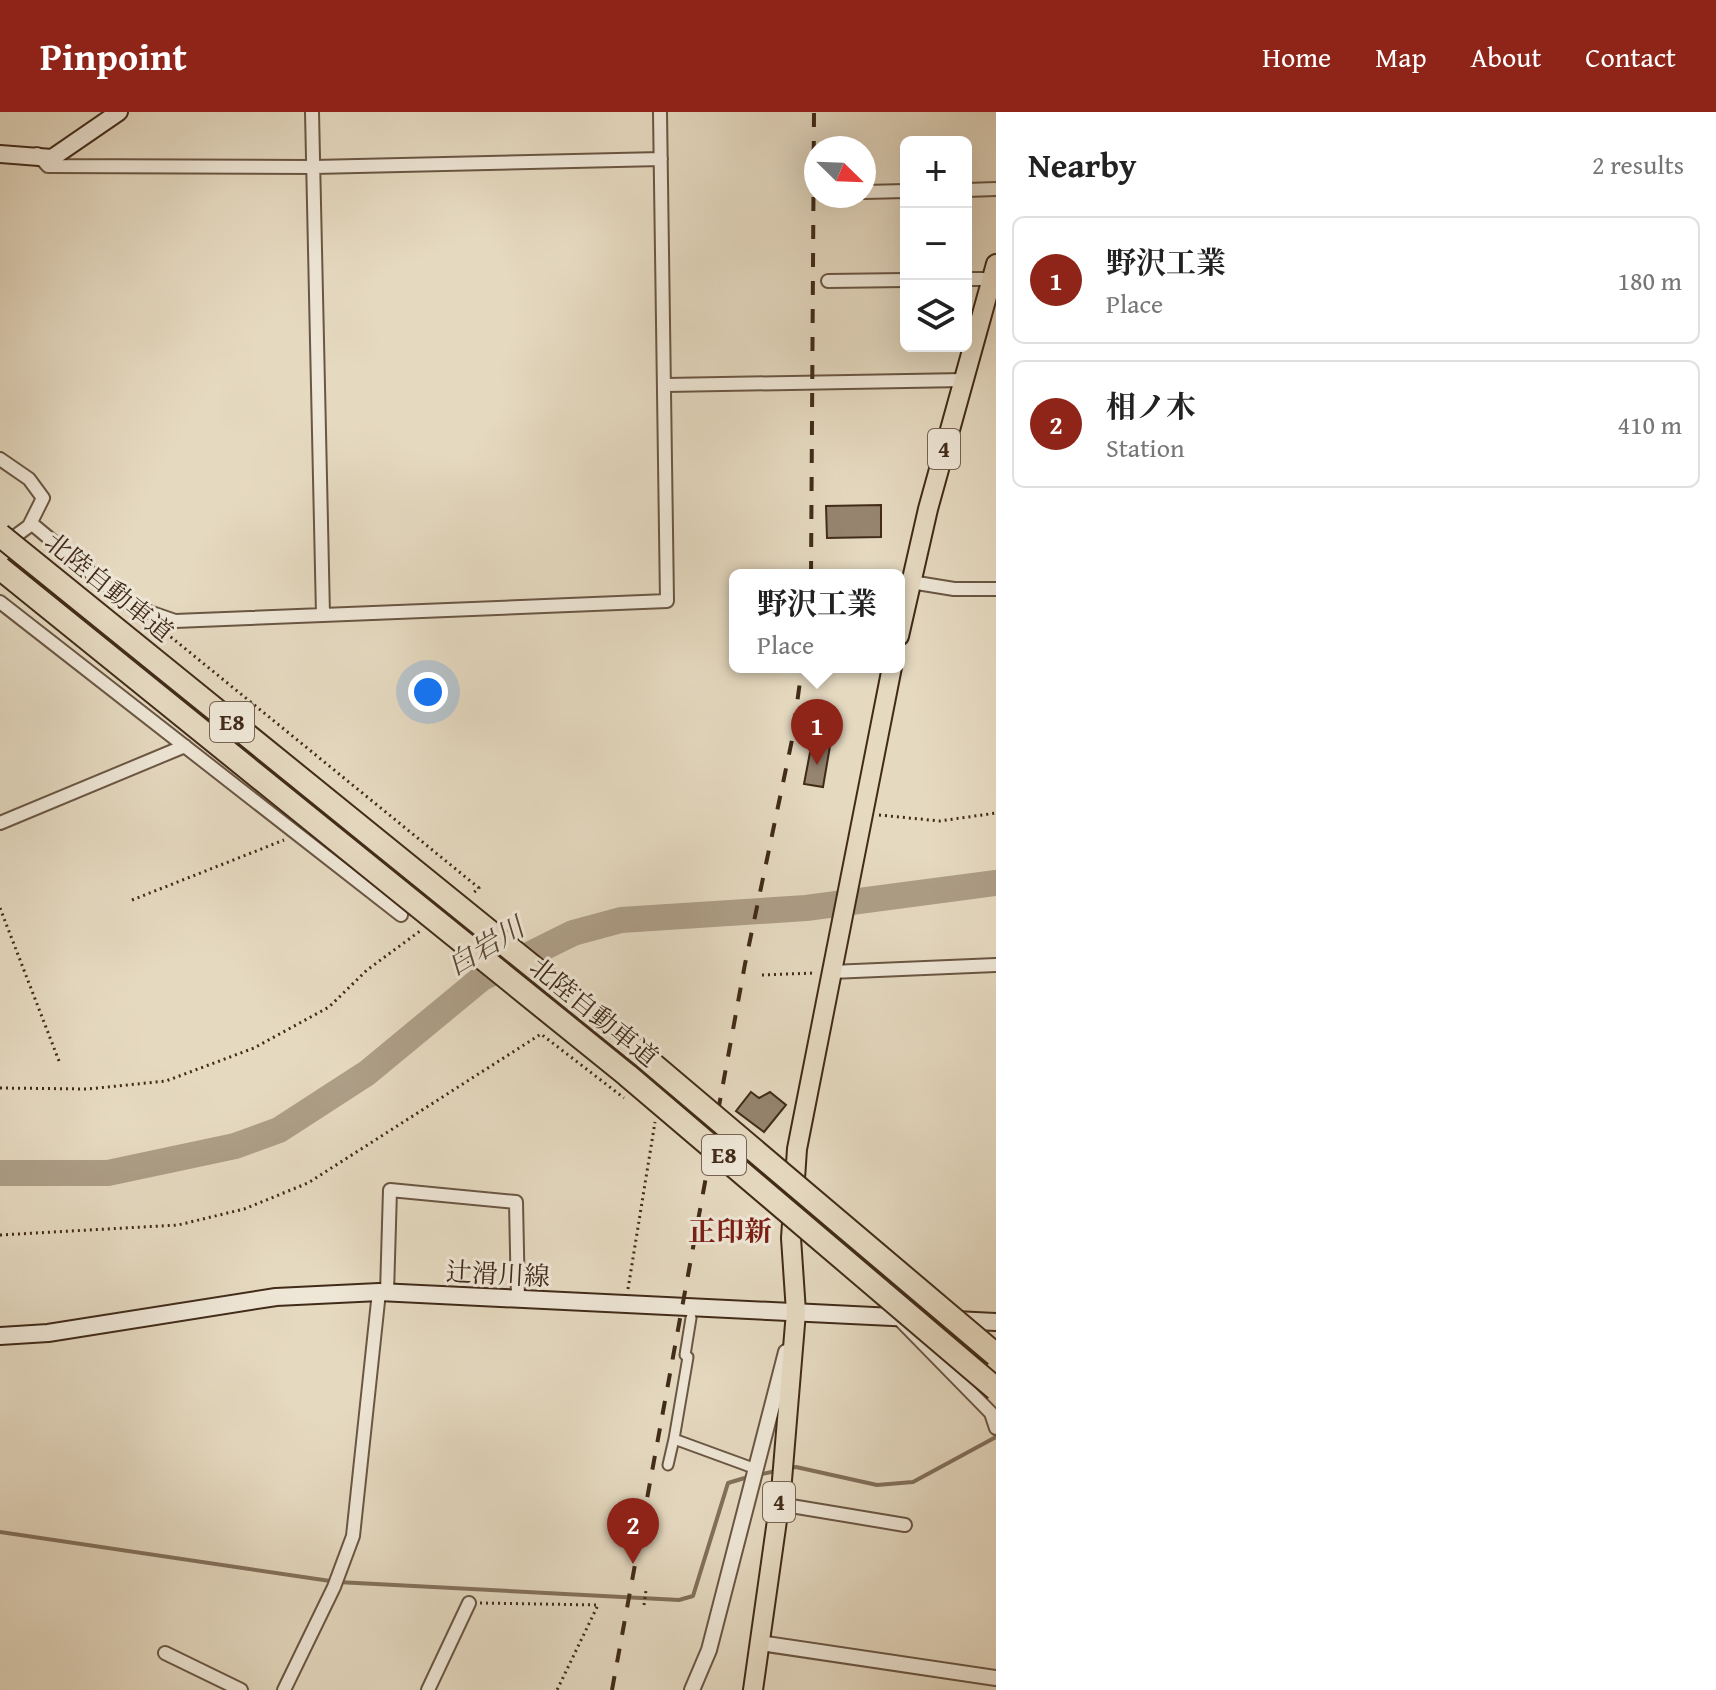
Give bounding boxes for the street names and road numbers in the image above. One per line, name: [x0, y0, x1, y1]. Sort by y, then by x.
road number: 4: [928, 429, 960, 469]
street label: 北陸自動車道: [36, 522, 182, 651]
road number: E8: [210, 702, 254, 742]
street label: 北陸自動車道: [521, 947, 667, 1076]
road number: E8: [702, 1135, 746, 1175]
street label: 辻滑川線: [445, 1251, 551, 1296]
road number: 4: [763, 1482, 795, 1522]

